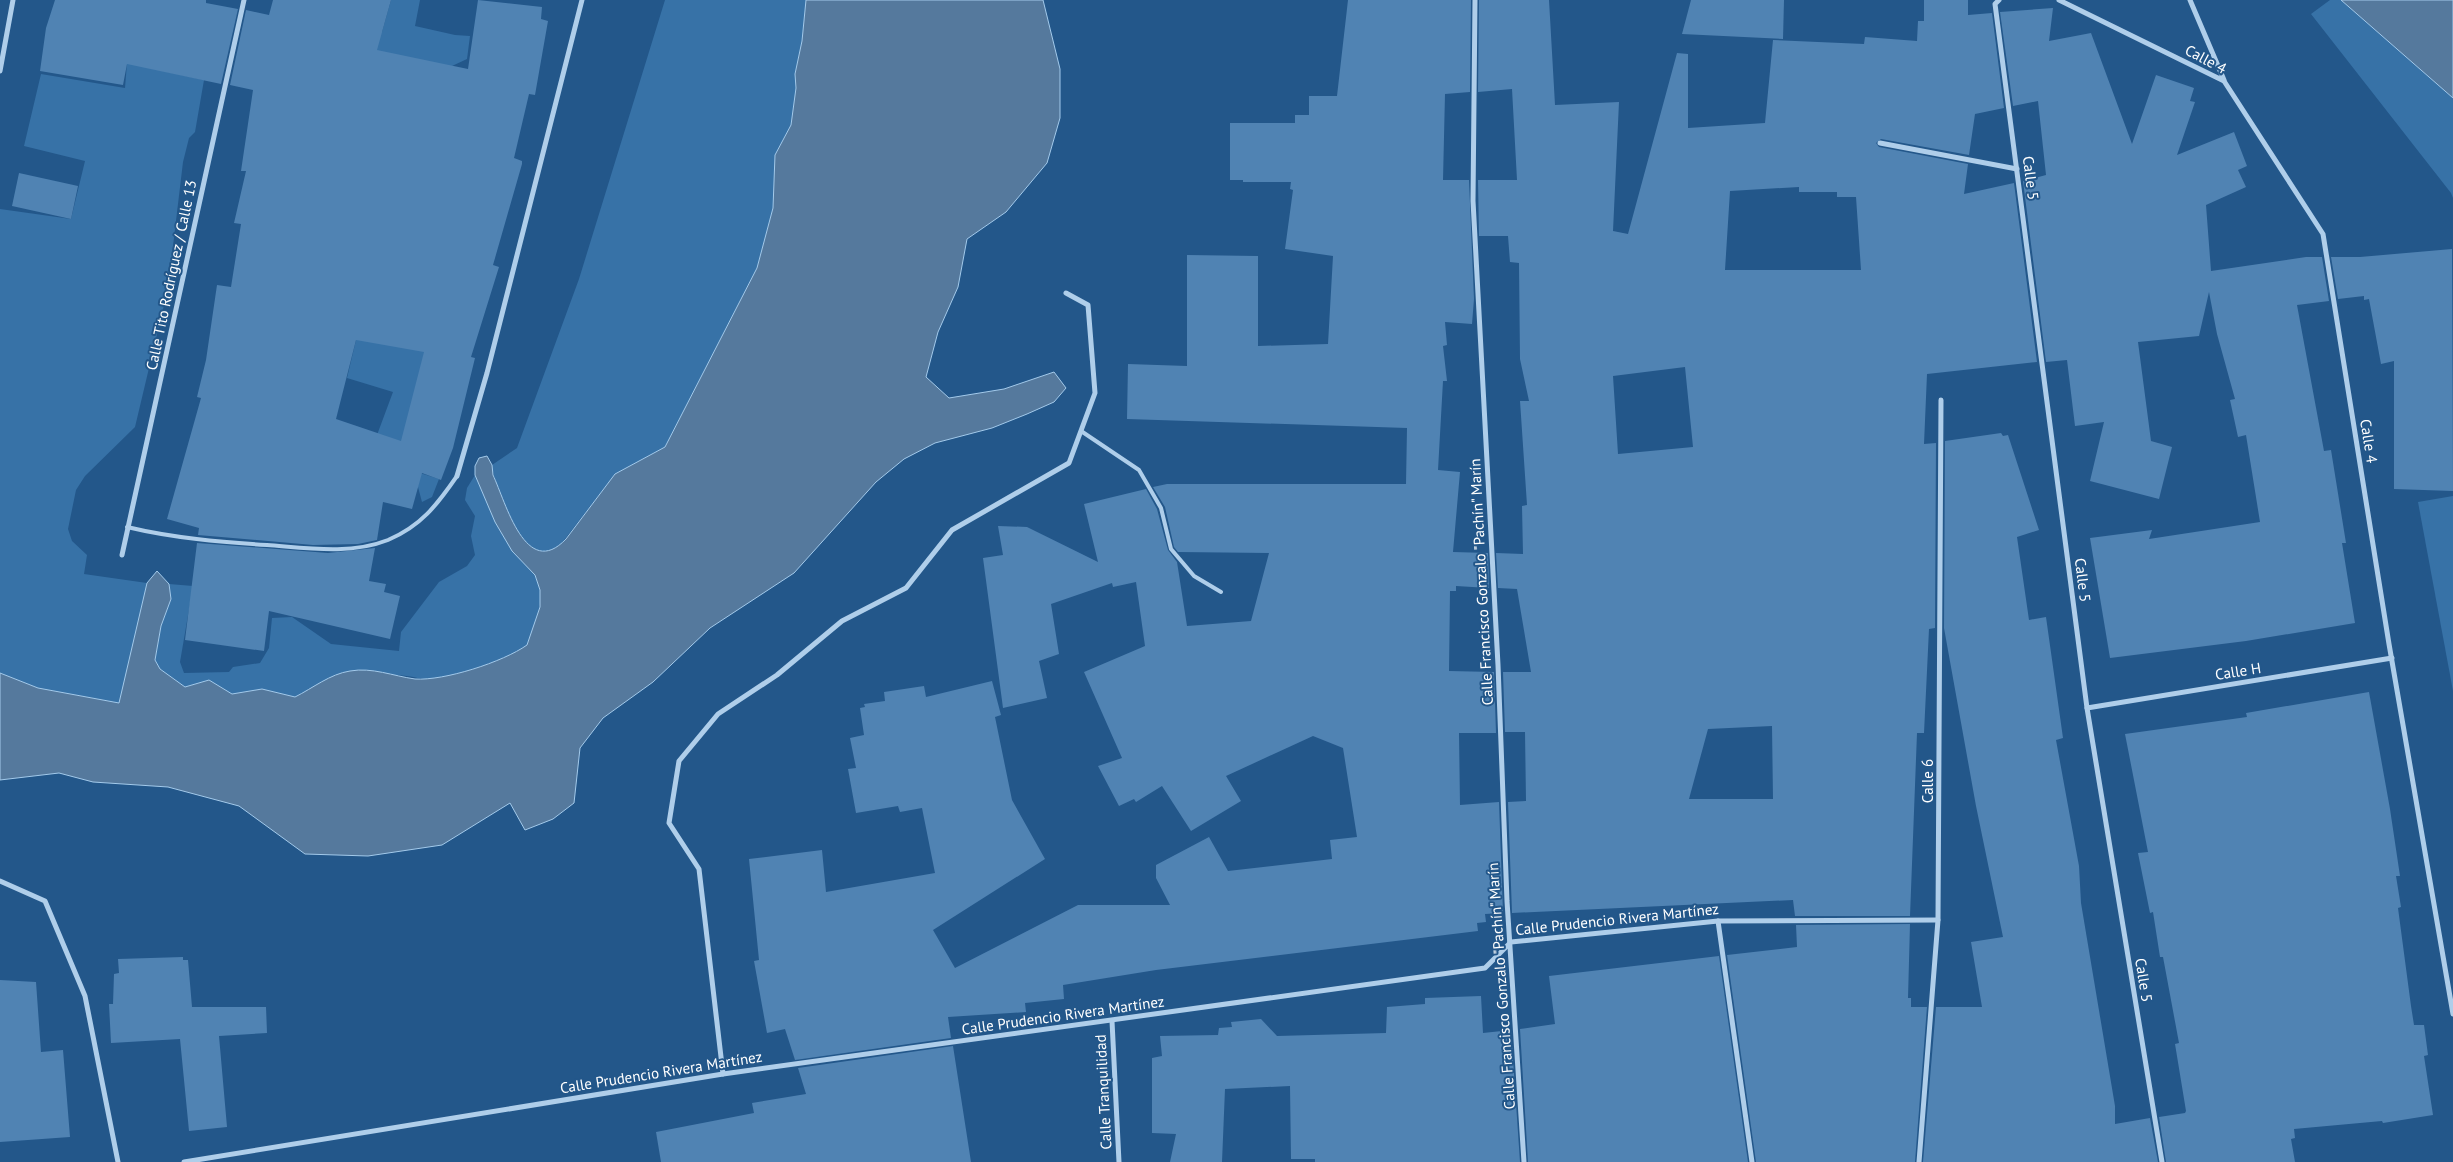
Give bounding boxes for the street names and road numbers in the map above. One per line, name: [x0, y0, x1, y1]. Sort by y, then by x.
street label: Calle 4: [2182, 40, 2230, 78]
street label: Calle 5: [2019, 155, 2043, 201]
street label: Calle Tito Rodríguez / Calle 13: [142, 178, 200, 372]
street label: Calle 4: [2356, 418, 2382, 464]
street label: Calle Francisco Gonzalo "Pachín" Marín: [1465, 458, 1497, 706]
street label: Calle 5: [2071, 557, 2095, 603]
street label: Calle H: [2214, 658, 2262, 684]
street label: Calle 6: [1918, 759, 1937, 803]
street label: Calle Francisco Gonzalo "Pachín" Marín: [1483, 862, 1519, 1110]
street label: Calle Prudencio Rivera Martínez: [1514, 899, 1720, 939]
street label: Calle 5: [2131, 957, 2157, 1003]
street label: Calle Prudencio Rivera Martínez: [960, 991, 1166, 1039]
street label: Calle Tranquilidad: [1090, 1034, 1116, 1150]
street label: Calle Prudencio Rivera Martínez: [559, 1047, 763, 1097]

